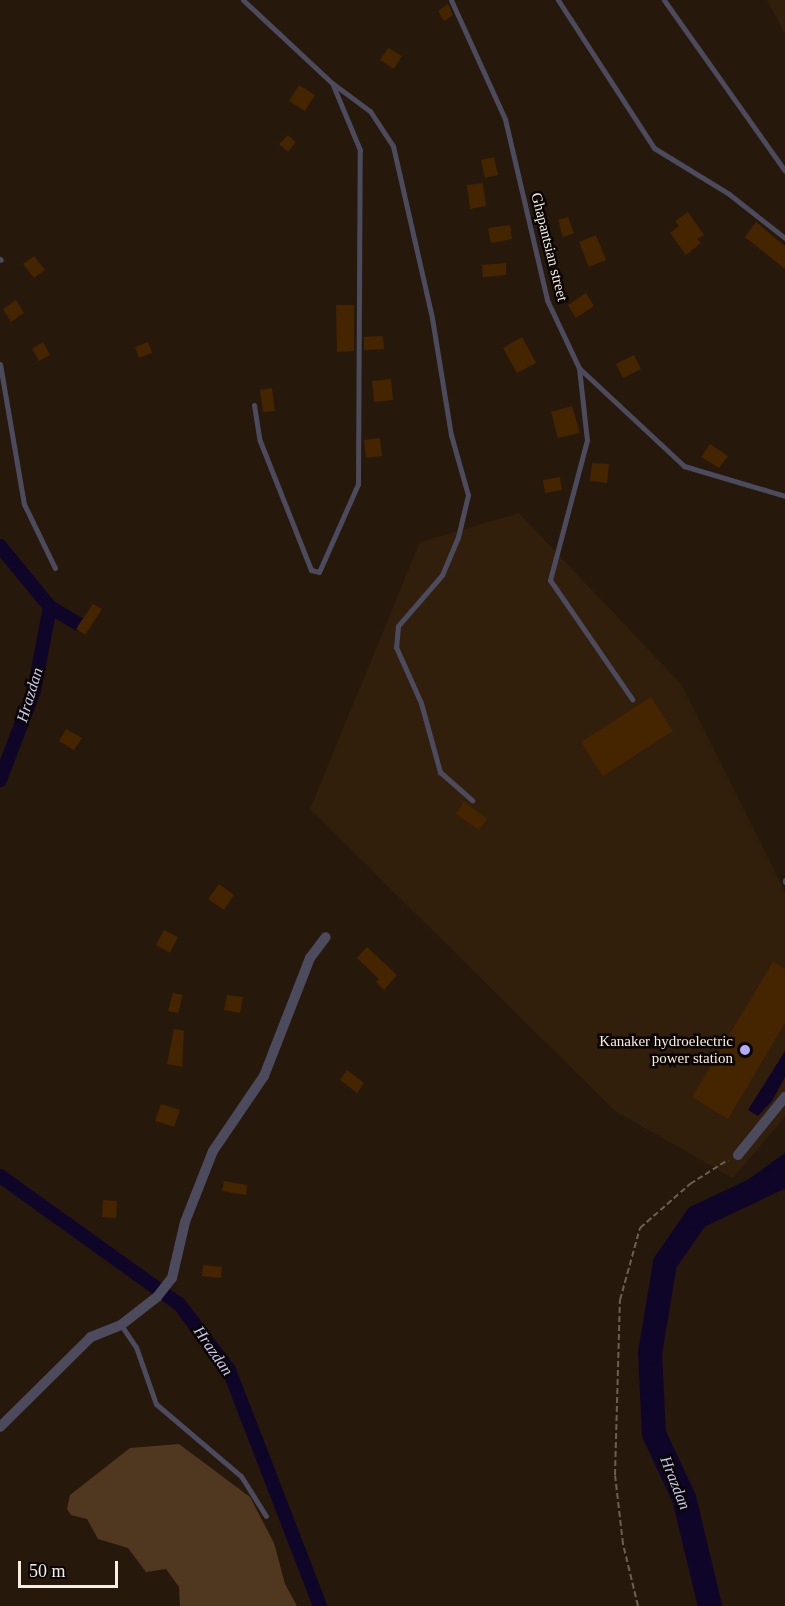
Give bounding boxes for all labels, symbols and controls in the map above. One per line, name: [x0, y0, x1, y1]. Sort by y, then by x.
street label: Ghapantsian street: [527, 191, 571, 303]
water label: Hrazdan: [13, 665, 47, 725]
place label: Kanaker hydroelectric power station: [599, 1032, 733, 1067]
marker: Kanaker hydroelectric power station: [738, 1043, 752, 1057]
water label: Hrazdan: [189, 1323, 237, 1379]
water label: Hrazdan: [656, 1453, 694, 1513]
scale bar: [21, 1549, 122, 1587]
text: 50 m: [29, 1561, 66, 1581]

